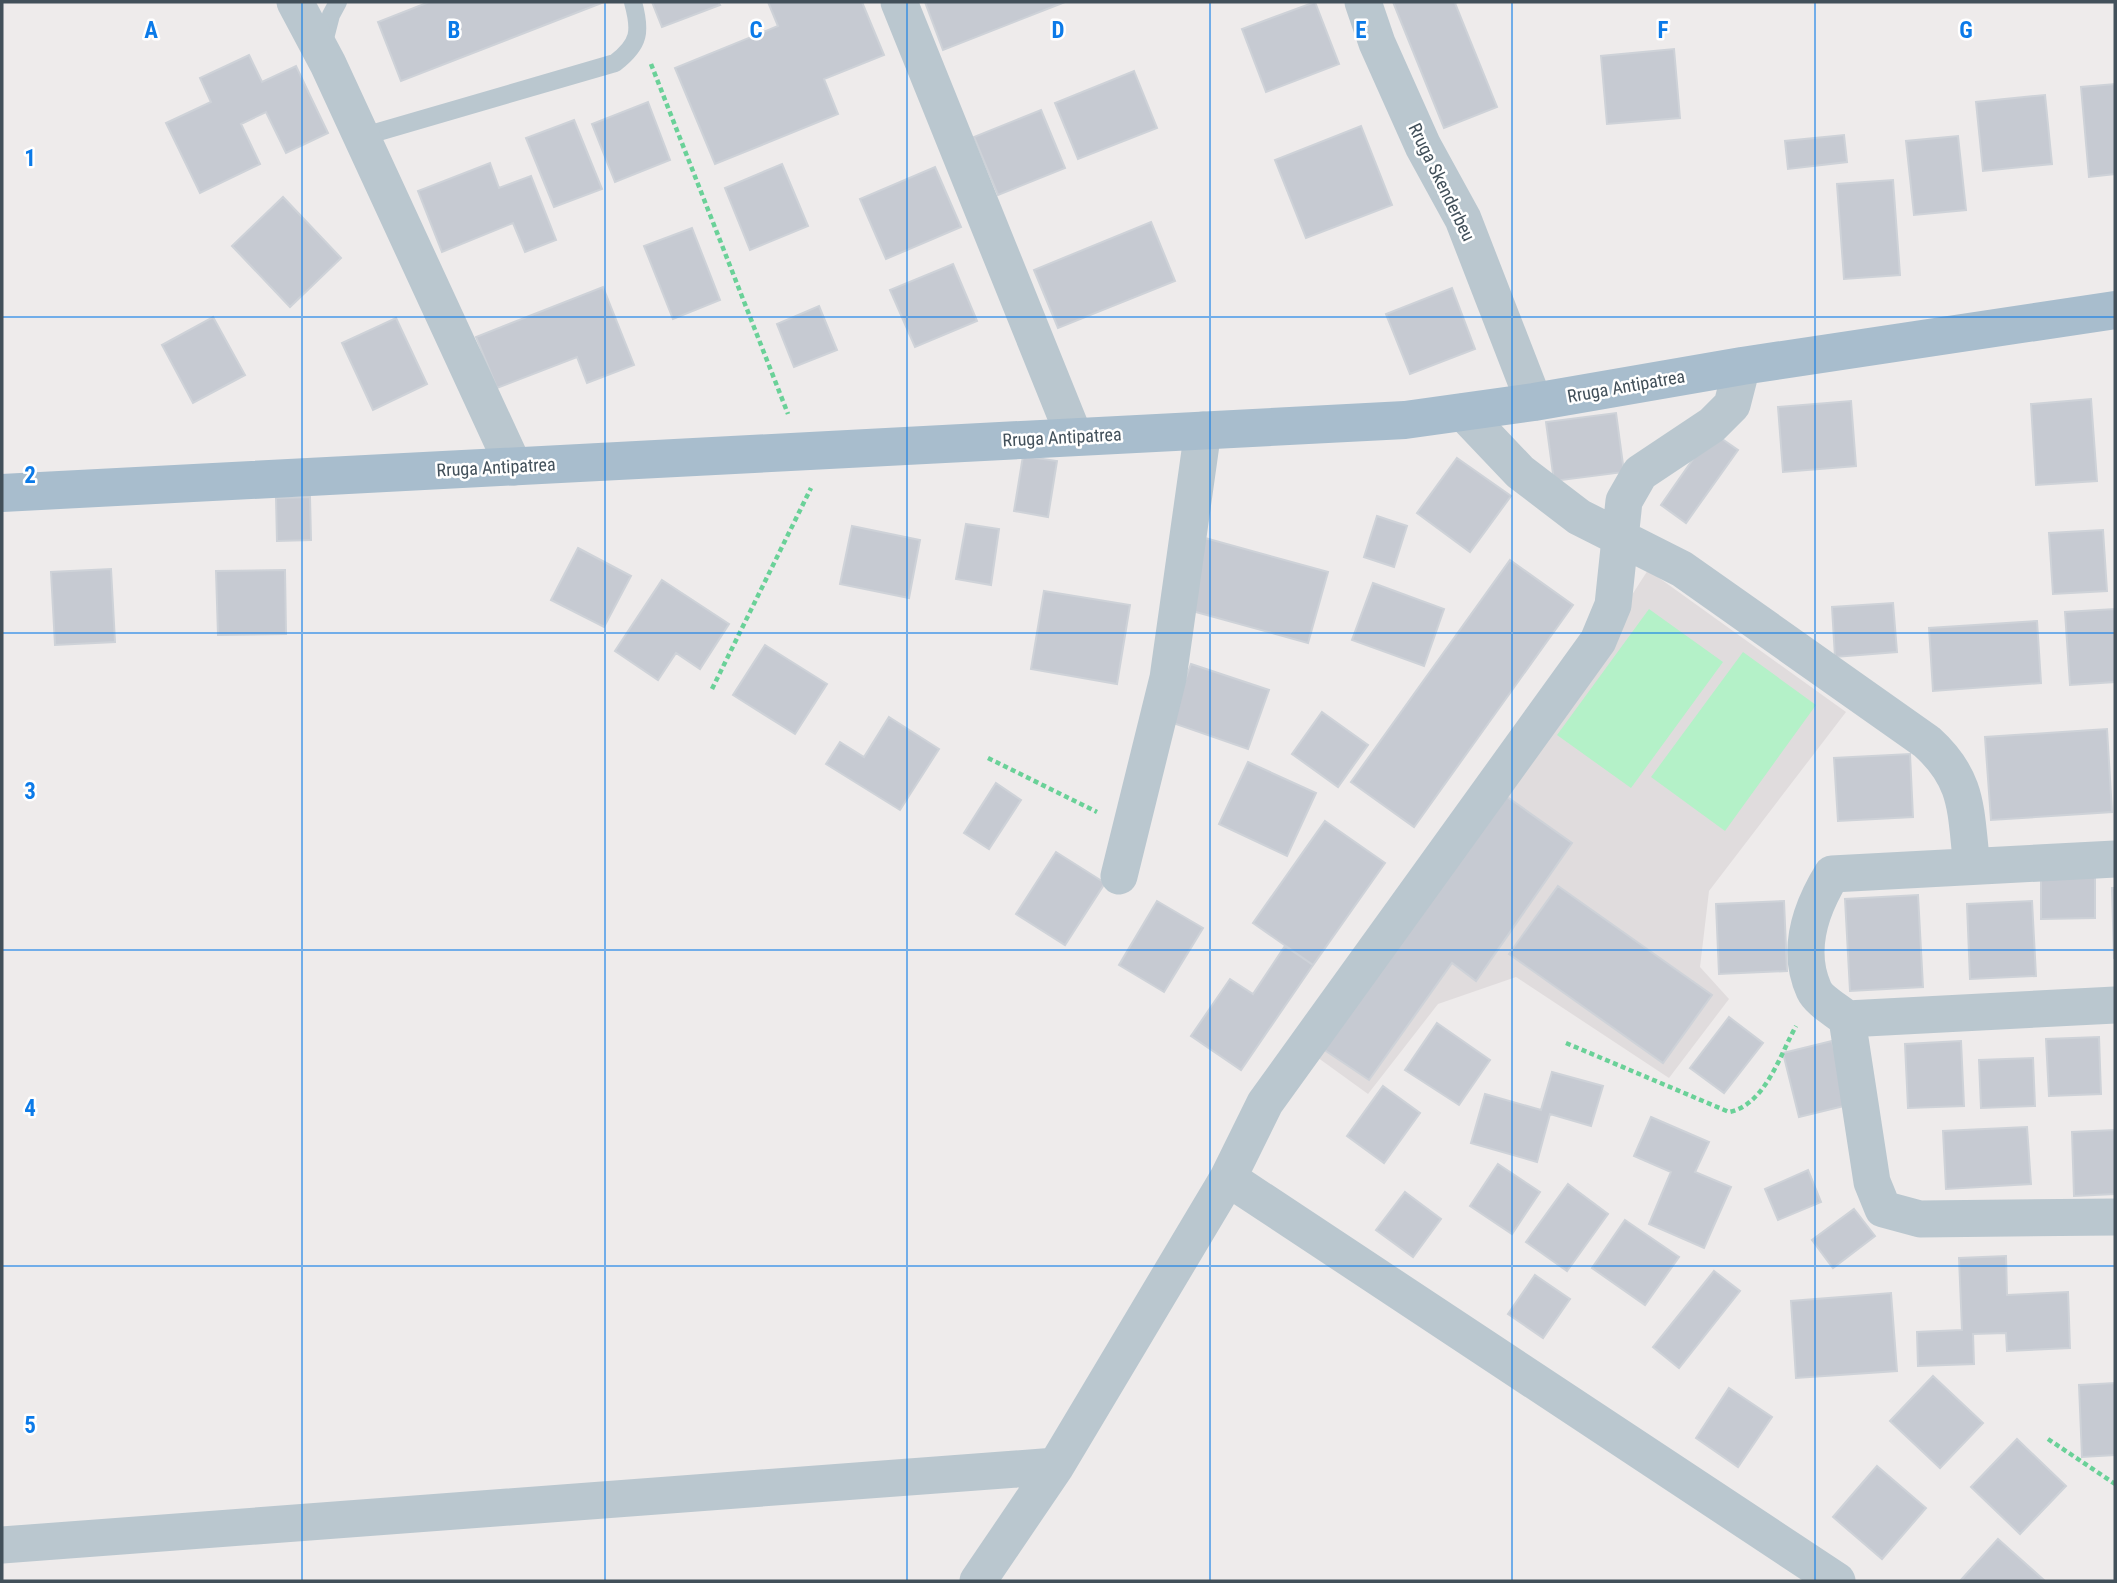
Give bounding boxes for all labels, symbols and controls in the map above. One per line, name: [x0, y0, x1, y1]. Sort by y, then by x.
text: A: [144, 17, 158, 44]
text: B: [448, 17, 460, 44]
text: C: [749, 17, 763, 44]
text: D: [1052, 17, 1065, 44]
text: E: [1355, 17, 1367, 44]
text: F: [1658, 17, 1669, 44]
text: G: [1959, 17, 1973, 44]
street label: Rruga Skenderbeu: [1404, 120, 1480, 244]
text: 1: [24, 145, 36, 172]
street label: Rruga Antipatrea: [1566, 365, 1686, 407]
street label: Rruga Antipatrea: [1002, 423, 1122, 451]
street label: Rruga Antipatrea: [436, 453, 556, 481]
text: 2: [24, 462, 36, 489]
text: 3: [24, 778, 36, 805]
text: 4: [24, 1095, 36, 1122]
text: 5: [24, 1412, 36, 1439]

